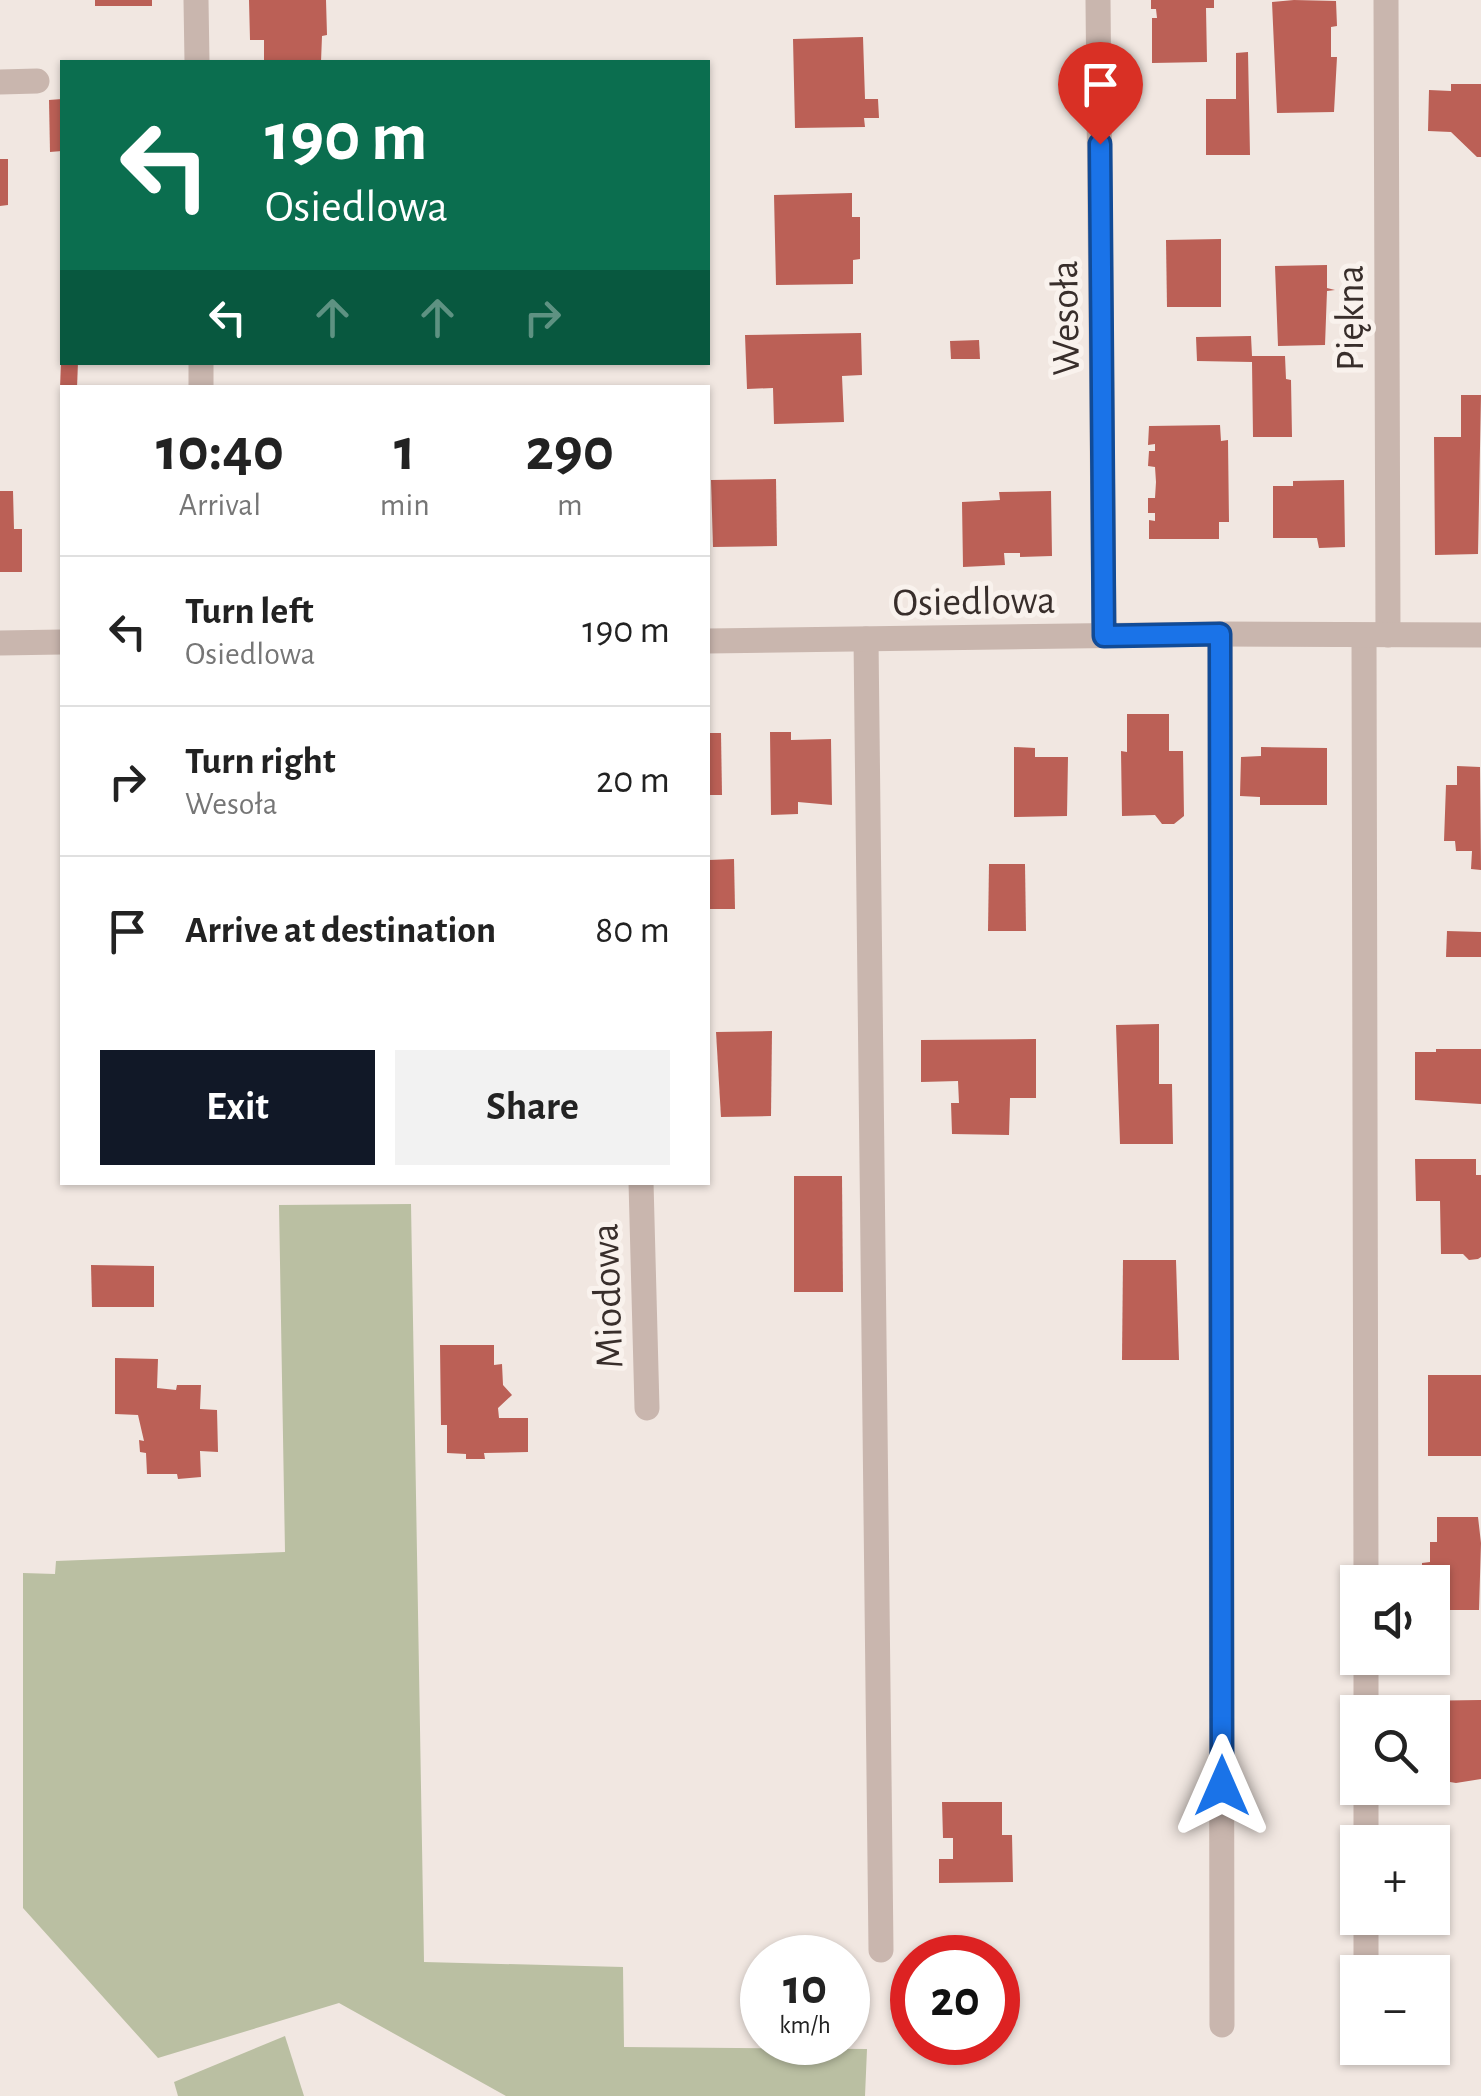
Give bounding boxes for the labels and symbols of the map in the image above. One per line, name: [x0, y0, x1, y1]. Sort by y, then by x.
pin: [1058, 42, 1143, 145]
street label: Wesoła: [1045, 260, 1087, 376]
street label: Piękna: [1331, 265, 1371, 371]
street label: Osiedlowa: [892, 581, 1056, 623]
street label: Miodowa: [585, 1223, 631, 1369]
position arrow: [1170, 1734, 1274, 1838]
speed limit sign: 20: [890, 1935, 1020, 2065]

